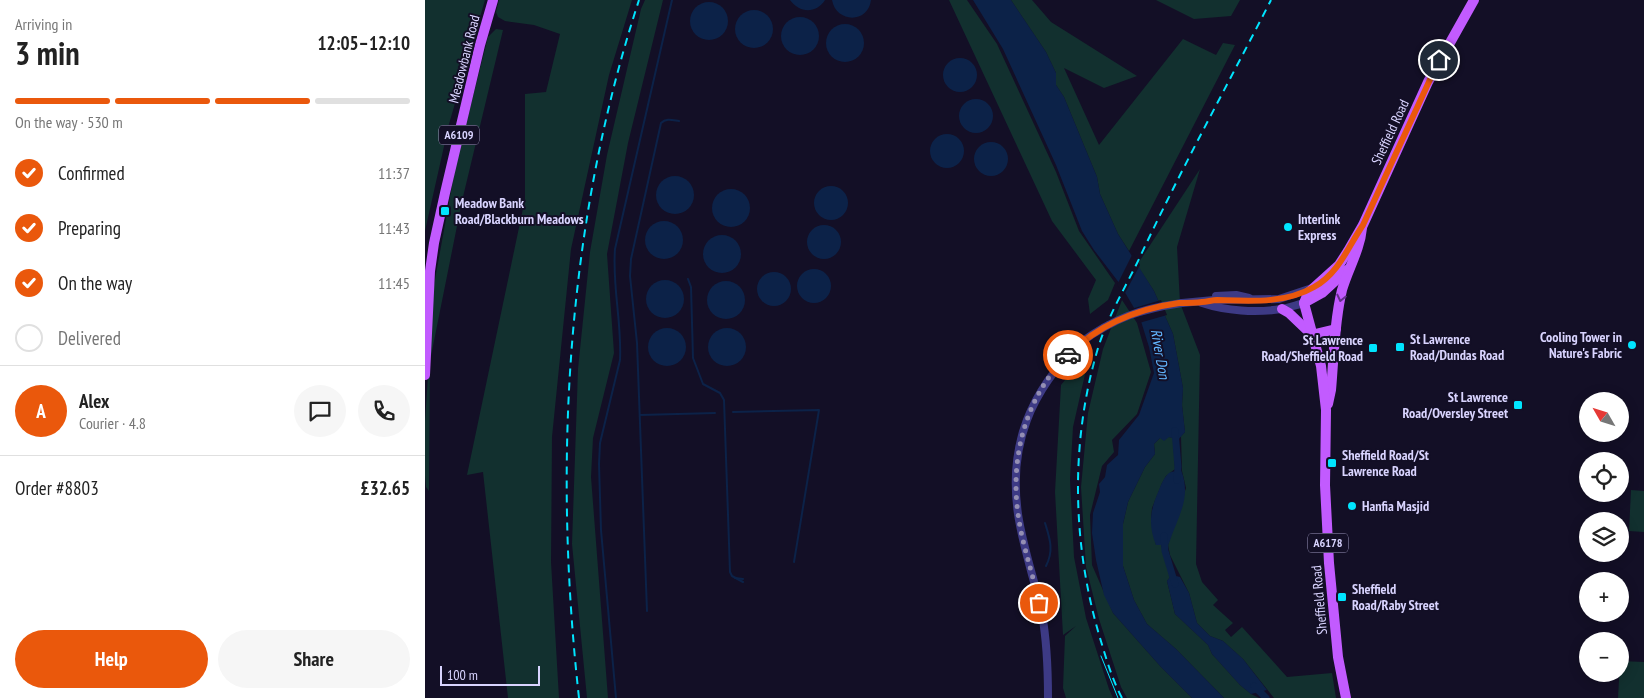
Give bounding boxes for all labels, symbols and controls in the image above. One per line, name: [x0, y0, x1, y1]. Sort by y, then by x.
street label: Meadowbank Road: [444, 13, 484, 105]
text: Arriving in: [15, 14, 72, 34]
text: 12:05–12:10: [317, 31, 410, 55]
text: 3 min: [15, 32, 80, 74]
pin: [1418, 39, 1460, 81]
icon: home: [1425, 46, 1453, 74]
street label: Sheffield Road: [1367, 97, 1413, 167]
text: On the way · 530 m: [15, 112, 123, 132]
road number: A6109: [439, 126, 479, 144]
icon: check: [15, 159, 43, 187]
text: Confirmed: [58, 161, 125, 185]
text: 11:37: [378, 163, 410, 183]
place label: Meadow Bank Road/Blackburn Meadows: [455, 194, 584, 228]
marker: Meadow Bank Road/Blackburn Meadows: [439, 205, 451, 217]
place label: Interlink Express: [1298, 210, 1341, 244]
icon: check: [15, 214, 43, 242]
text: Preparing: [58, 216, 121, 240]
text: 11:43: [378, 218, 410, 238]
marker: Interlink Express: [1282, 221, 1294, 233]
icon: check: [15, 269, 43, 297]
text: On the way: [58, 271, 132, 295]
text: 11:45: [378, 273, 410, 293]
one-way arrow: [1336, 293, 1347, 302]
text: Delivered: [58, 326, 121, 350]
water label: River Don: [1147, 327, 1174, 382]
place label: Cooling Tower in Nature's Fabric: [1540, 328, 1622, 362]
courier: [1043, 330, 1093, 380]
place label: St Lawrence Road/Dundas Road: [1410, 330, 1504, 364]
place label: St Lawrence Road/Sheffield Road: [1262, 331, 1363, 365]
marker: Cooling Tower in Nature's Fabric: [1626, 339, 1638, 351]
icon: car: [1054, 341, 1082, 369]
marker: St Lawrence Road/Dundas Road: [1394, 341, 1406, 353]
marker: St Lawrence Road/Sheffield Road: [1367, 342, 1379, 354]
button: chat: [294, 385, 346, 437]
button: phone: [358, 385, 410, 437]
place label: St Lawrence Road/Oversley Street: [1403, 388, 1508, 422]
text: Alex: [79, 389, 109, 413]
north arrow: [1579, 392, 1629, 442]
map controls: [1579, 392, 1629, 682]
text: A: [36, 399, 46, 423]
marker: St Lawrence Road/Oversley Street: [1512, 399, 1524, 411]
text: Courier · 4.8: [79, 413, 146, 433]
place label: Sheffield Road/St Lawrence Road: [1342, 446, 1429, 480]
button: locate: [1579, 452, 1629, 502]
marker: Sheffield Road/St Lawrence Road: [1326, 457, 1338, 469]
text: Order #8803: [15, 476, 99, 500]
text: £32.65: [361, 476, 410, 500]
place label: Hanfia Masjid: [1362, 497, 1429, 515]
marker: Hanfia Masjid: [1346, 500, 1358, 512]
button: layers: [1579, 512, 1629, 562]
road number: A6178: [1308, 534, 1348, 552]
street label: Sheffield Road: [1307, 565, 1331, 635]
button: +: [1579, 572, 1629, 622]
place label: Sheffield Road/Raby Street: [1352, 580, 1439, 614]
pin: [1018, 582, 1060, 624]
icon: bag: [1025, 589, 1053, 617]
marker: Sheffield Road/Raby Street: [1336, 591, 1348, 603]
button: Help: [15, 630, 208, 688]
button: Share: [218, 630, 410, 688]
button: −: [1579, 632, 1629, 682]
scale bar: [440, 663, 540, 686]
text: 100 m: [447, 666, 478, 684]

